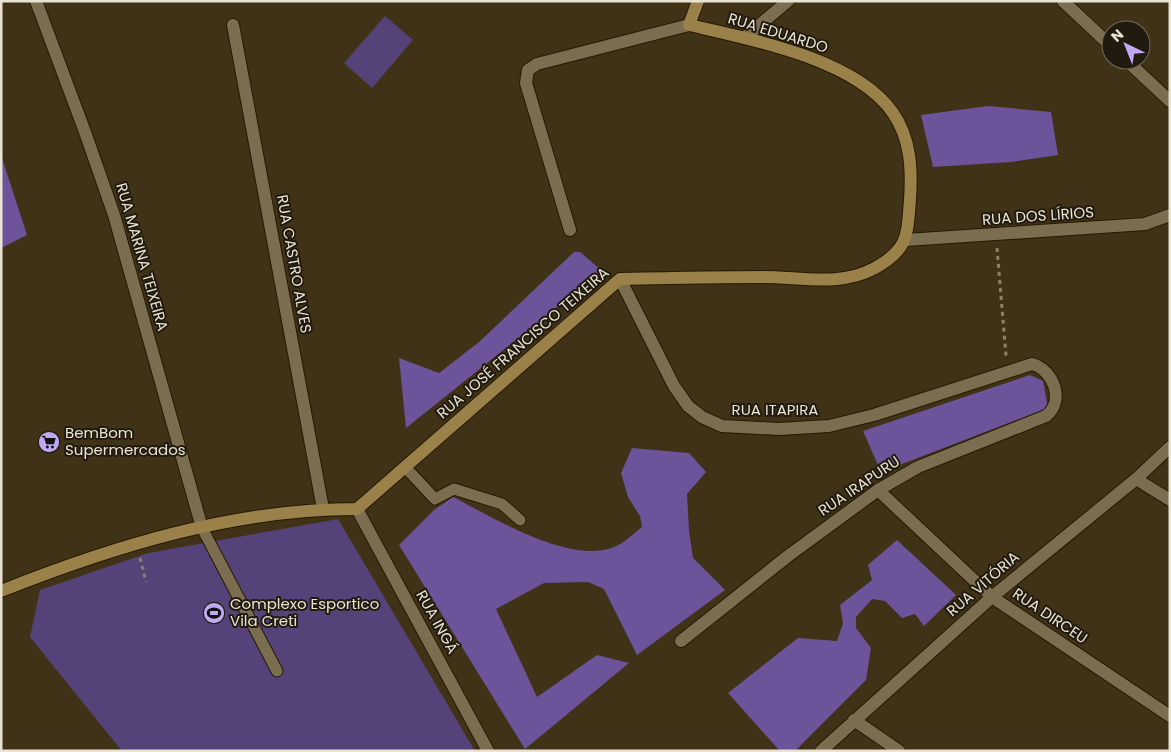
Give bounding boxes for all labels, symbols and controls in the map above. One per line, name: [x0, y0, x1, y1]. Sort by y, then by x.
street label: RUA EDUARDO: [726, 7, 831, 58]
north arrow: [1101, 20, 1151, 70]
text: N: [1106, 25, 1128, 46]
street label: RUA MARINA TEIXEIRA: [111, 180, 174, 333]
street label: RUA CASTRO ALVES: [272, 193, 317, 335]
street label: RUA DOS LÍRIOS: [981, 201, 1095, 230]
street label: RUA JOSÉ FRANCISCO TEIXEIRA: [432, 262, 613, 423]
street label: RUA ITAPIRA: [732, 399, 818, 420]
place label: BemBom Supermercados: [65, 422, 186, 460]
supermarket icon: BemBom Supermercados: [37, 430, 61, 454]
street label: RUA IRAPURU: [814, 451, 904, 521]
street label: RUA VITÓRIA: [942, 546, 1024, 621]
street label: RUA DIRCEU: [1009, 583, 1092, 648]
street label: RUA INGÁ: [411, 586, 463, 657]
place label: Complexo Esportico Vila Creti: [230, 593, 379, 631]
sports icon: Complexo Esportico Vila Creti: [202, 601, 226, 625]

